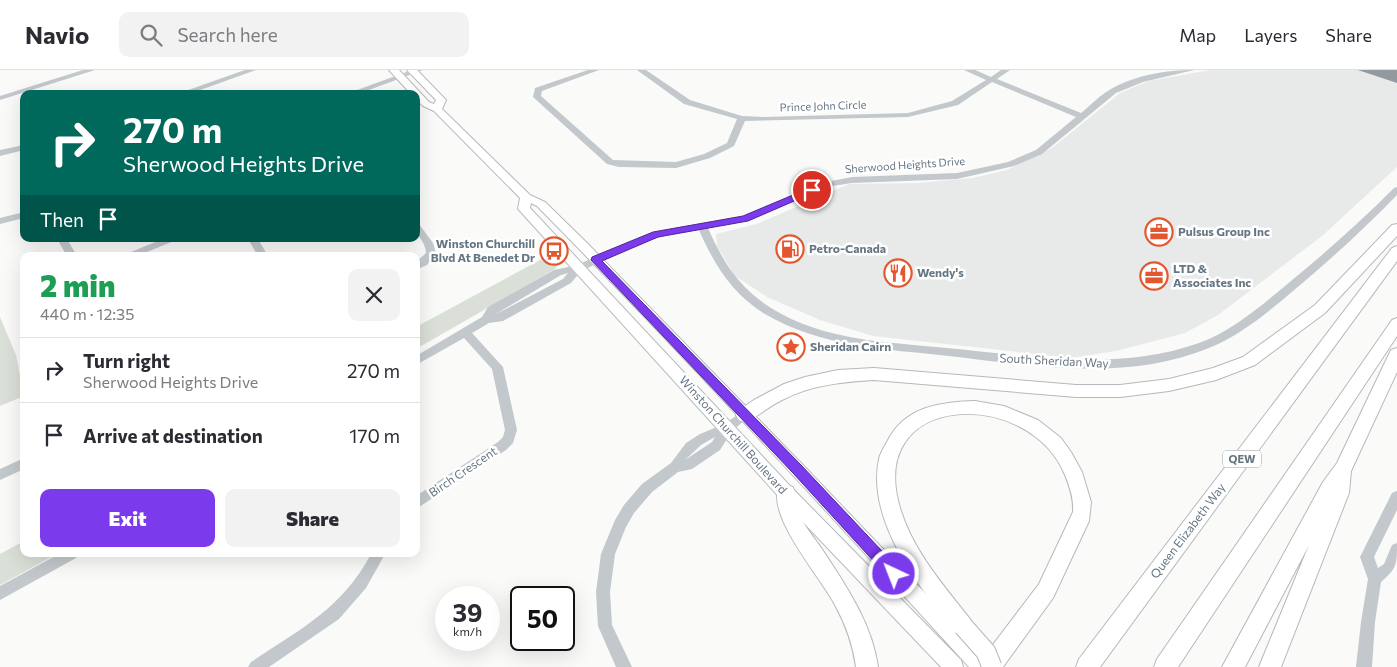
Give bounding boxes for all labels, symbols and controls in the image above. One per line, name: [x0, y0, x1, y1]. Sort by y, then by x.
search box: [119, 12, 469, 57]
text: Navio: [25, 20, 89, 49]
icon: search: [137, 21, 165, 49]
text: Search here: [177, 23, 278, 46]
text: Map: [1179, 24, 1216, 46]
text: Layers: [1244, 24, 1297, 46]
text: Share: [1325, 24, 1372, 46]
street label: Prince John Circle: [779, 97, 867, 115]
text: 270 m: [123, 107, 222, 150]
icon: right: [40, 110, 105, 175]
text: Sherwood Heights Drive: [123, 150, 364, 177]
street label: Sherwood Heights Drive: [844, 154, 966, 175]
pin: [791, 169, 833, 211]
icon: arrive: [798, 176, 826, 204]
icon: arrive: [94, 205, 122, 233]
text: Then: [40, 208, 84, 231]
office icon: Pulsus Group Inc: [1144, 217, 1174, 247]
place label: Pulsus Group Inc: [1178, 224, 1270, 238]
fuel station icon: Petro-Canada: [775, 234, 805, 264]
place label: Winston Churchill Blvd At Benedet Dr: [431, 236, 535, 264]
bus stop icon: Winston Churchill Blvd At Benedet Dr: [539, 236, 569, 266]
place label: Petro-Canada: [809, 241, 886, 255]
restaurant icon: Wendy's: [883, 258, 913, 288]
office icon: LTD & Associates Inc: [1139, 261, 1169, 291]
place label: LTD & Associates Inc: [1173, 261, 1251, 289]
place label: Wendy's: [917, 265, 964, 279]
text: 2 min: [40, 266, 115, 303]
button: close: [348, 269, 400, 321]
text: 440 m · 12:35: [40, 304, 134, 323]
place icon: Sheridan Cairn: [776, 332, 806, 362]
place label: Sheridan Cairn: [810, 339, 891, 353]
text: Turn right: [83, 349, 170, 372]
street label: South Sheridan Way: [999, 350, 1109, 370]
icon: right: [40, 356, 68, 384]
text: 270 m: [347, 359, 400, 382]
text: Sherwood Heights Drive: [83, 372, 258, 391]
street label: Winston Churchill Boulevard: [677, 372, 791, 496]
icon: arrive: [40, 421, 68, 449]
text: Arrive at destination: [83, 424, 263, 447]
text: 170 m: [349, 424, 400, 447]
street label: Birch Crescent: [426, 443, 499, 499]
road number: QEW: [1223, 450, 1261, 468]
street label: Queen Elizabeth Way: [1147, 480, 1227, 581]
button: Exit: [40, 489, 215, 547]
button: Share: [225, 489, 400, 547]
position arrow: [867, 547, 919, 599]
speed limit sign: 50: [510, 586, 575, 651]
text: 39: [453, 597, 483, 627]
text: km/h: [453, 624, 482, 638]

